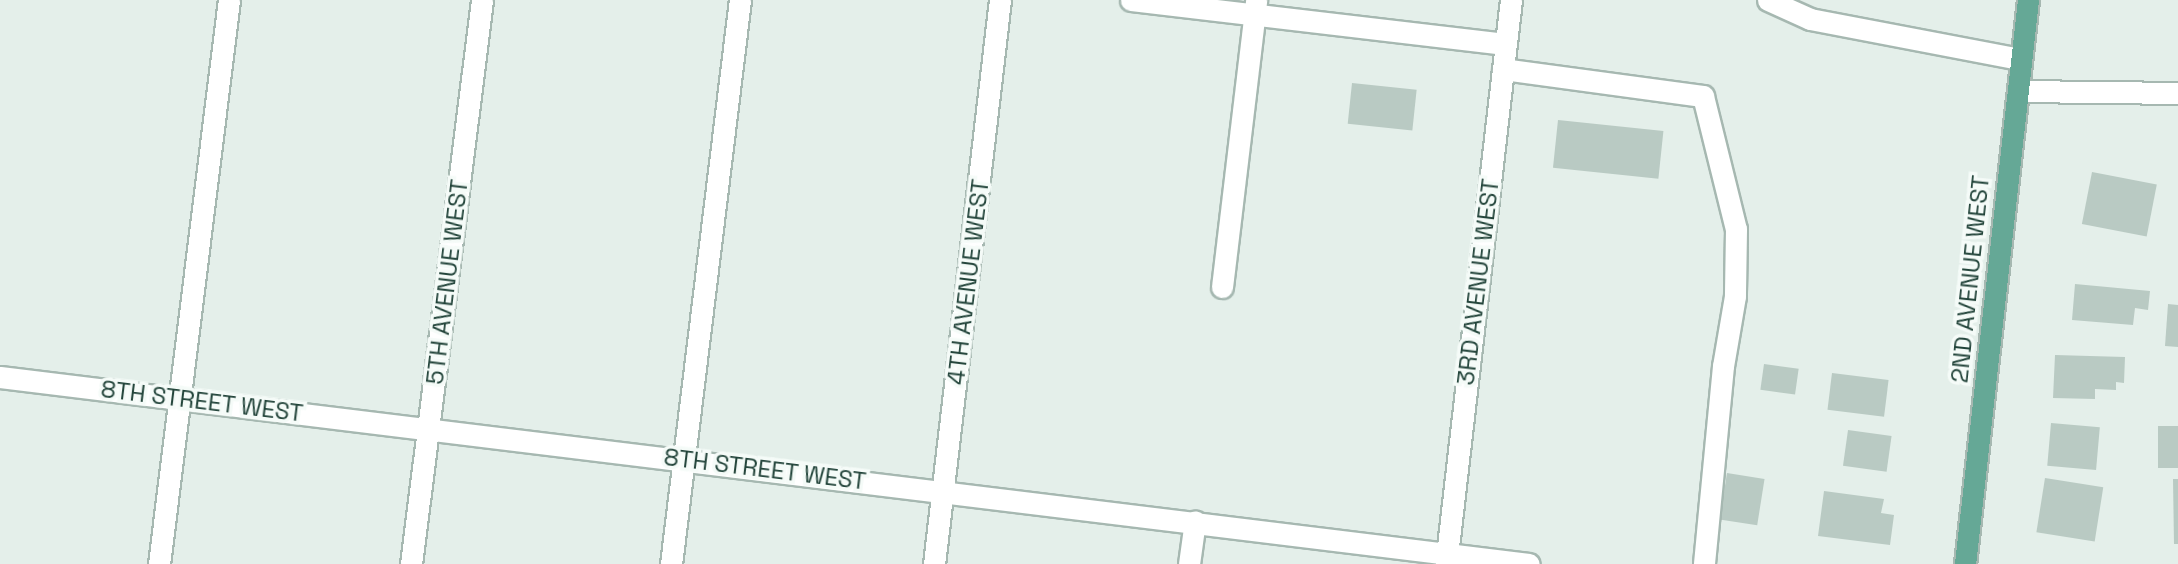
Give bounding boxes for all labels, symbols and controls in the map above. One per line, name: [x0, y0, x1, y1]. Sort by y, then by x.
street label: 2ND AVENUE WEST: [1945, 174, 1995, 384]
street label: 4TH AVENUE WEST: [941, 177, 995, 387]
street label: 3RD AVENUE WEST: [1451, 177, 1505, 387]
street label: 5TH AVENUE WEST: [420, 178, 474, 386]
street label: 8TH STREET WEST: [99, 374, 305, 428]
street label: 8TH STREET WEST: [662, 442, 868, 496]

